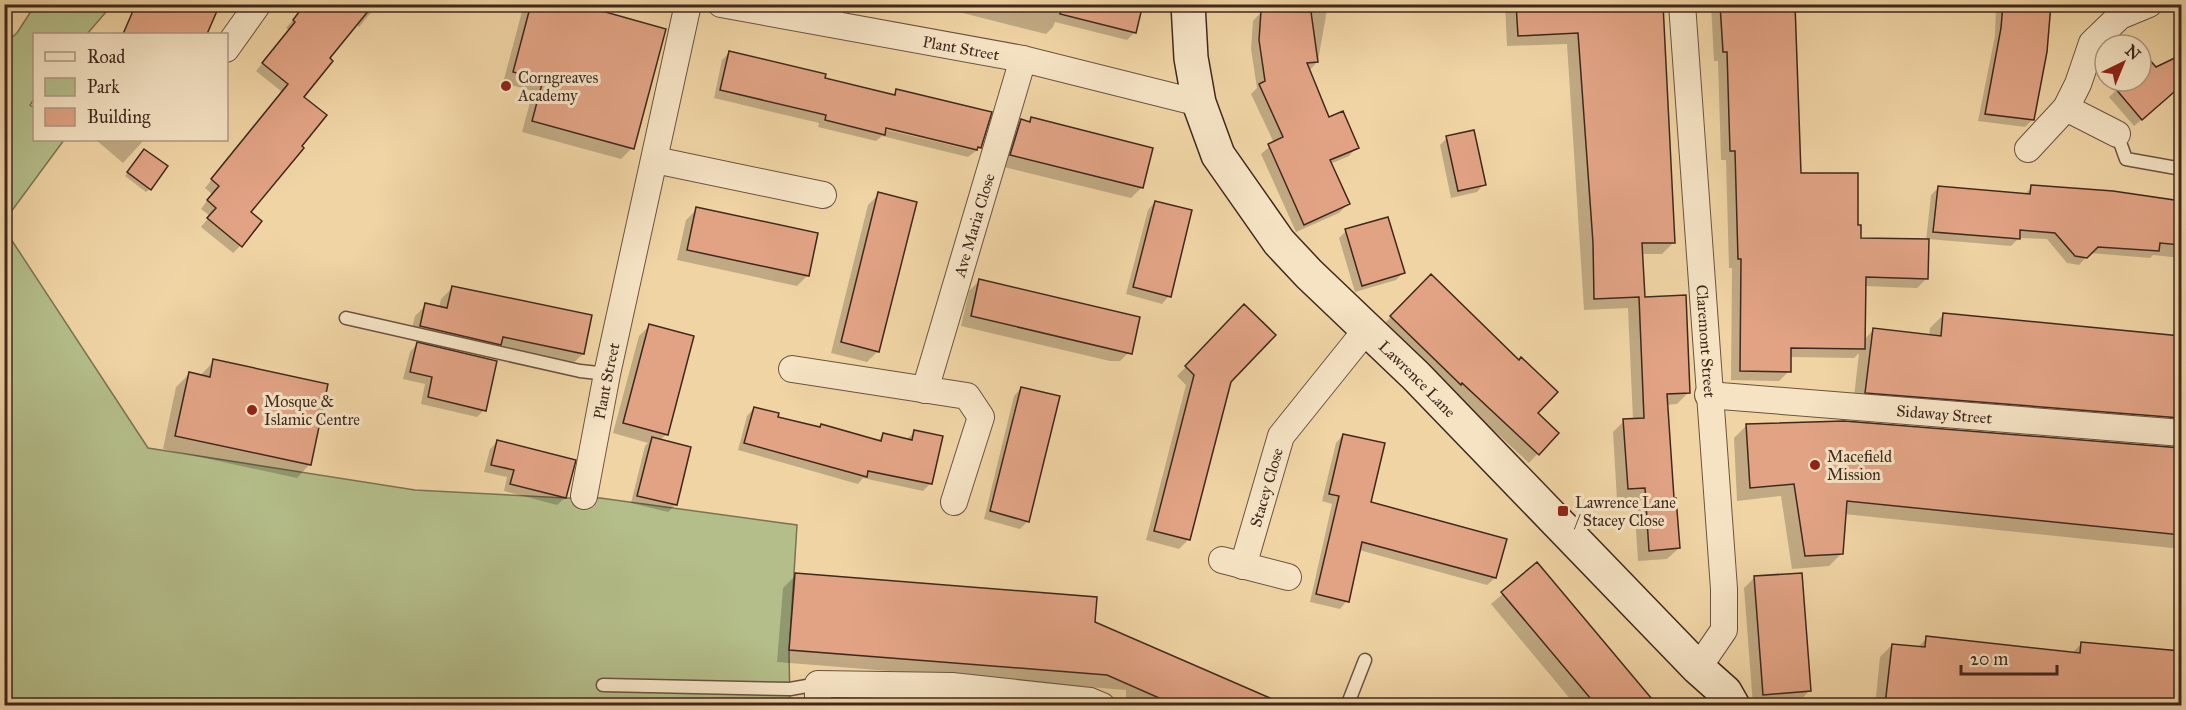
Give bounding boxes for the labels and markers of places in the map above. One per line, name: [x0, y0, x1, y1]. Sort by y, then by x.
place label: Corngreaves Academy: [517, 68, 598, 105]
marker: Corngreaves Academy: [499, 79, 513, 93]
place label: Mosque & Islamic Centre: [264, 392, 360, 429]
marker: Mosque & Islamic Centre: [245, 403, 259, 417]
place label: Macefield Mission: [1827, 447, 1892, 484]
marker: Macefield Mission: [1808, 458, 1822, 472]
place label: Lawrence Lane / Stacey Close: [1573, 493, 1676, 530]
marker: Lawrence Lane / Stacey Close: [1556, 504, 1570, 518]

